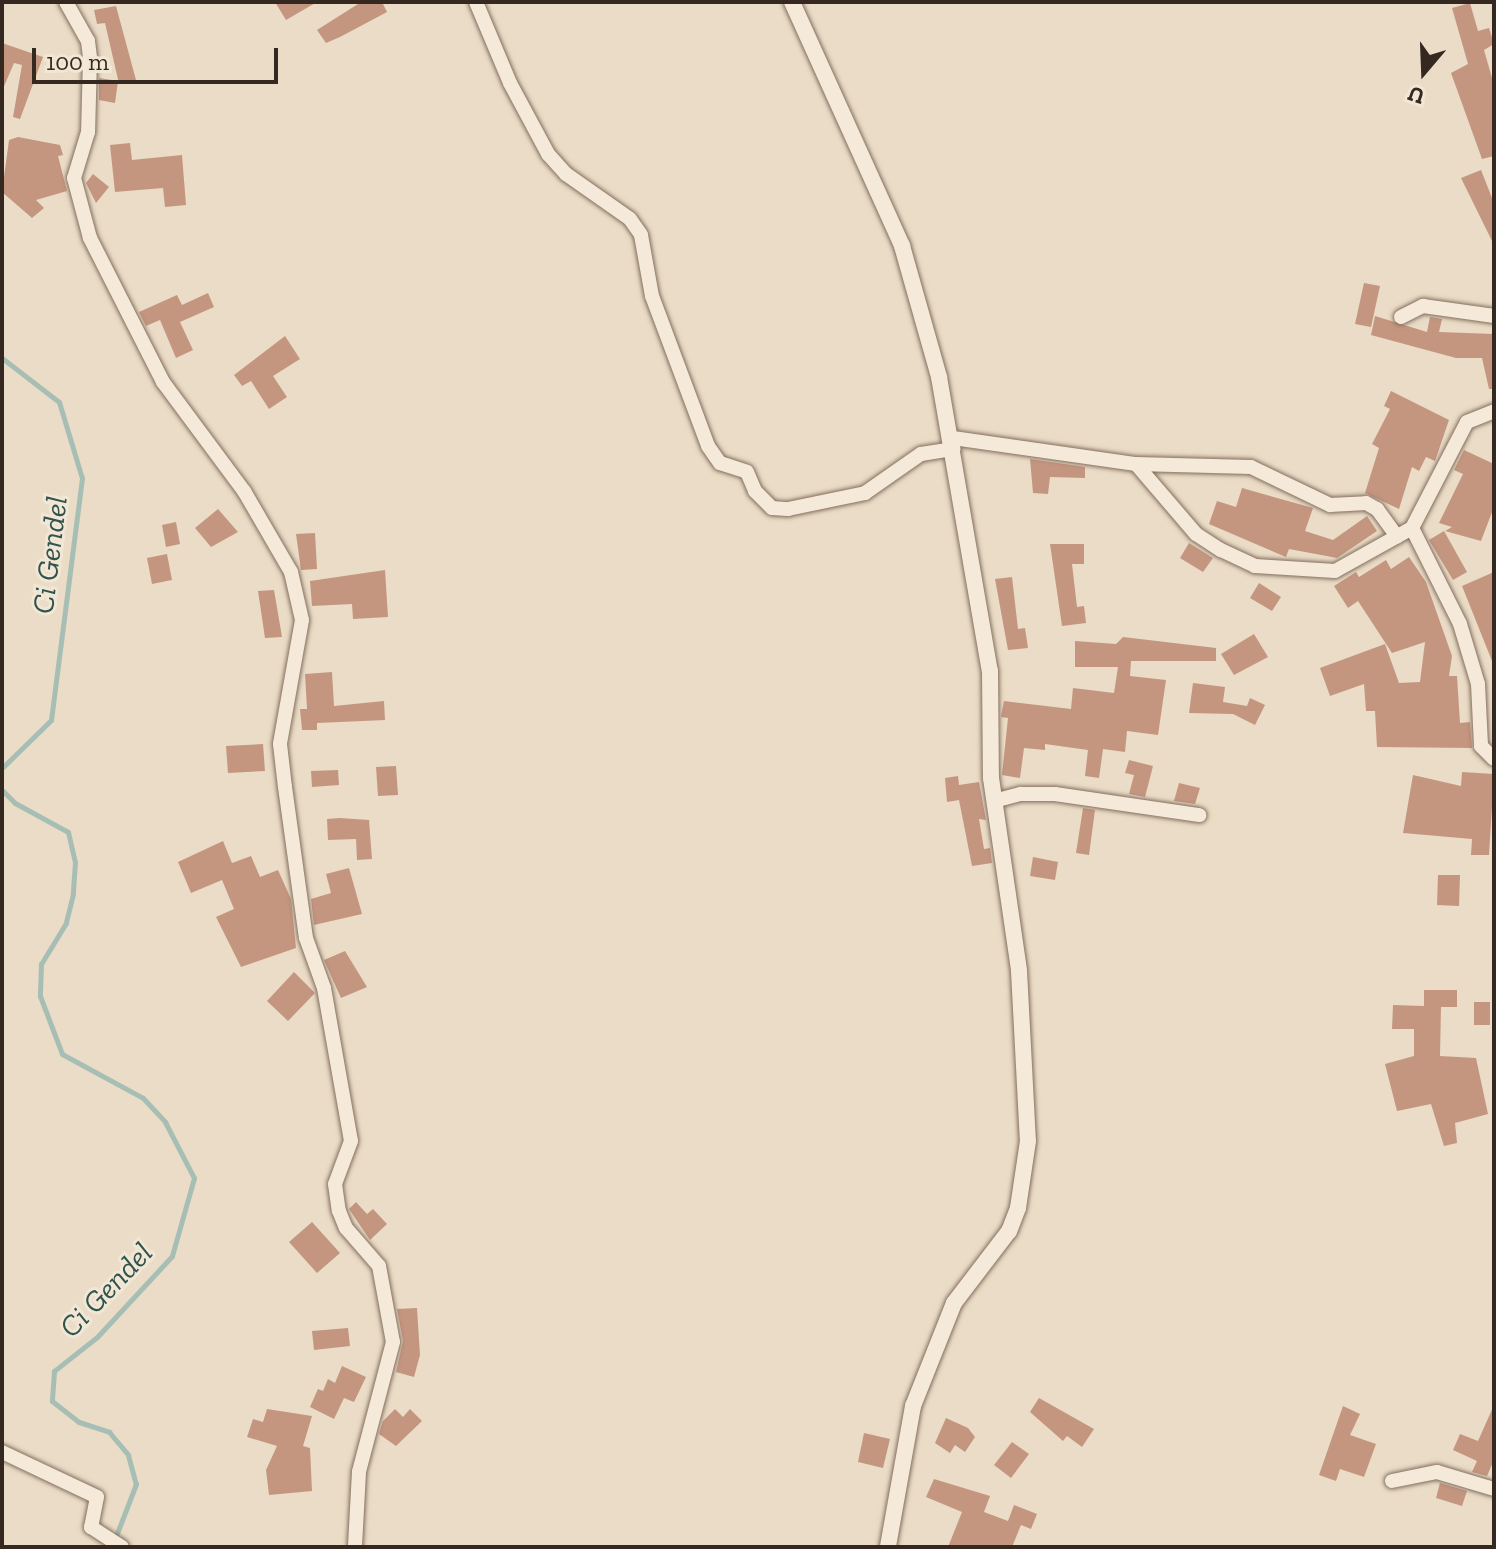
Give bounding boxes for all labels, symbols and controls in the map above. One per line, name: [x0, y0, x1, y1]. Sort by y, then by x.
scale bar: [36, 32, 282, 82]
north arrow: [1384, 32, 1464, 112]
text: 100 m: [46, 47, 109, 76]
text: U: [1404, 80, 1428, 111]
water label: Ci Gendel: [25, 494, 75, 616]
water label: Ci Gendel: [52, 1235, 160, 1345]

